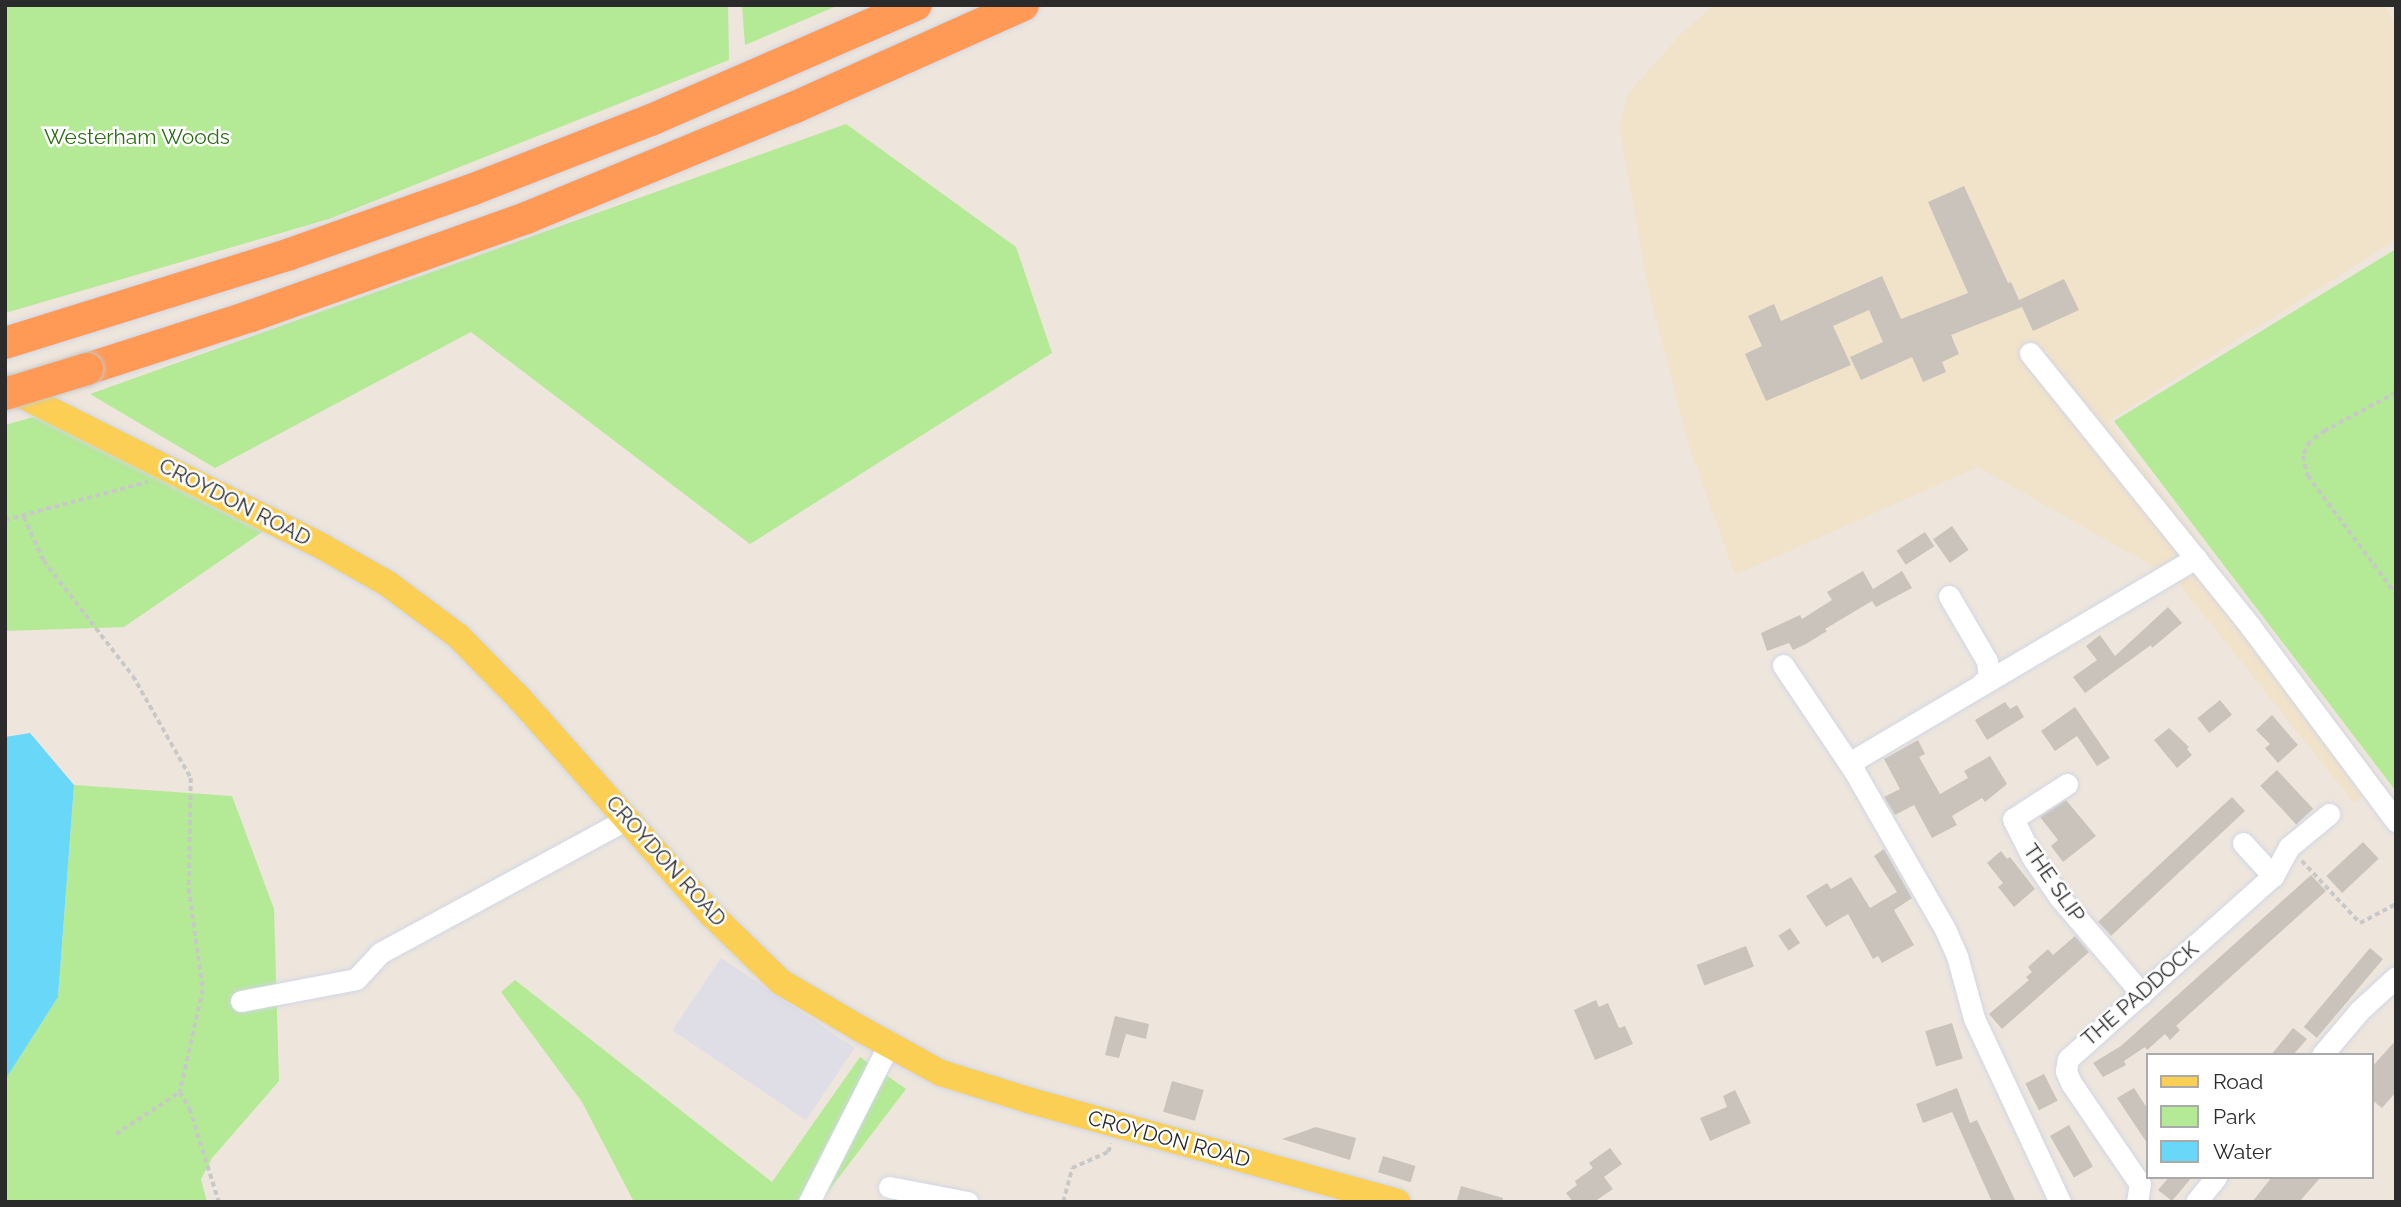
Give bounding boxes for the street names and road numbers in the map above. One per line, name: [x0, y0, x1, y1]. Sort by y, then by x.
street label: CROYDON ROAD: [155, 453, 315, 551]
street label: CROYDON ROAD: [601, 790, 731, 932]
street label: THE SLIP: [2018, 839, 2090, 927]
street label: THE PADDOCK: [2076, 936, 2204, 1052]
street label: CROYDON ROAD: [1085, 1105, 1253, 1173]

